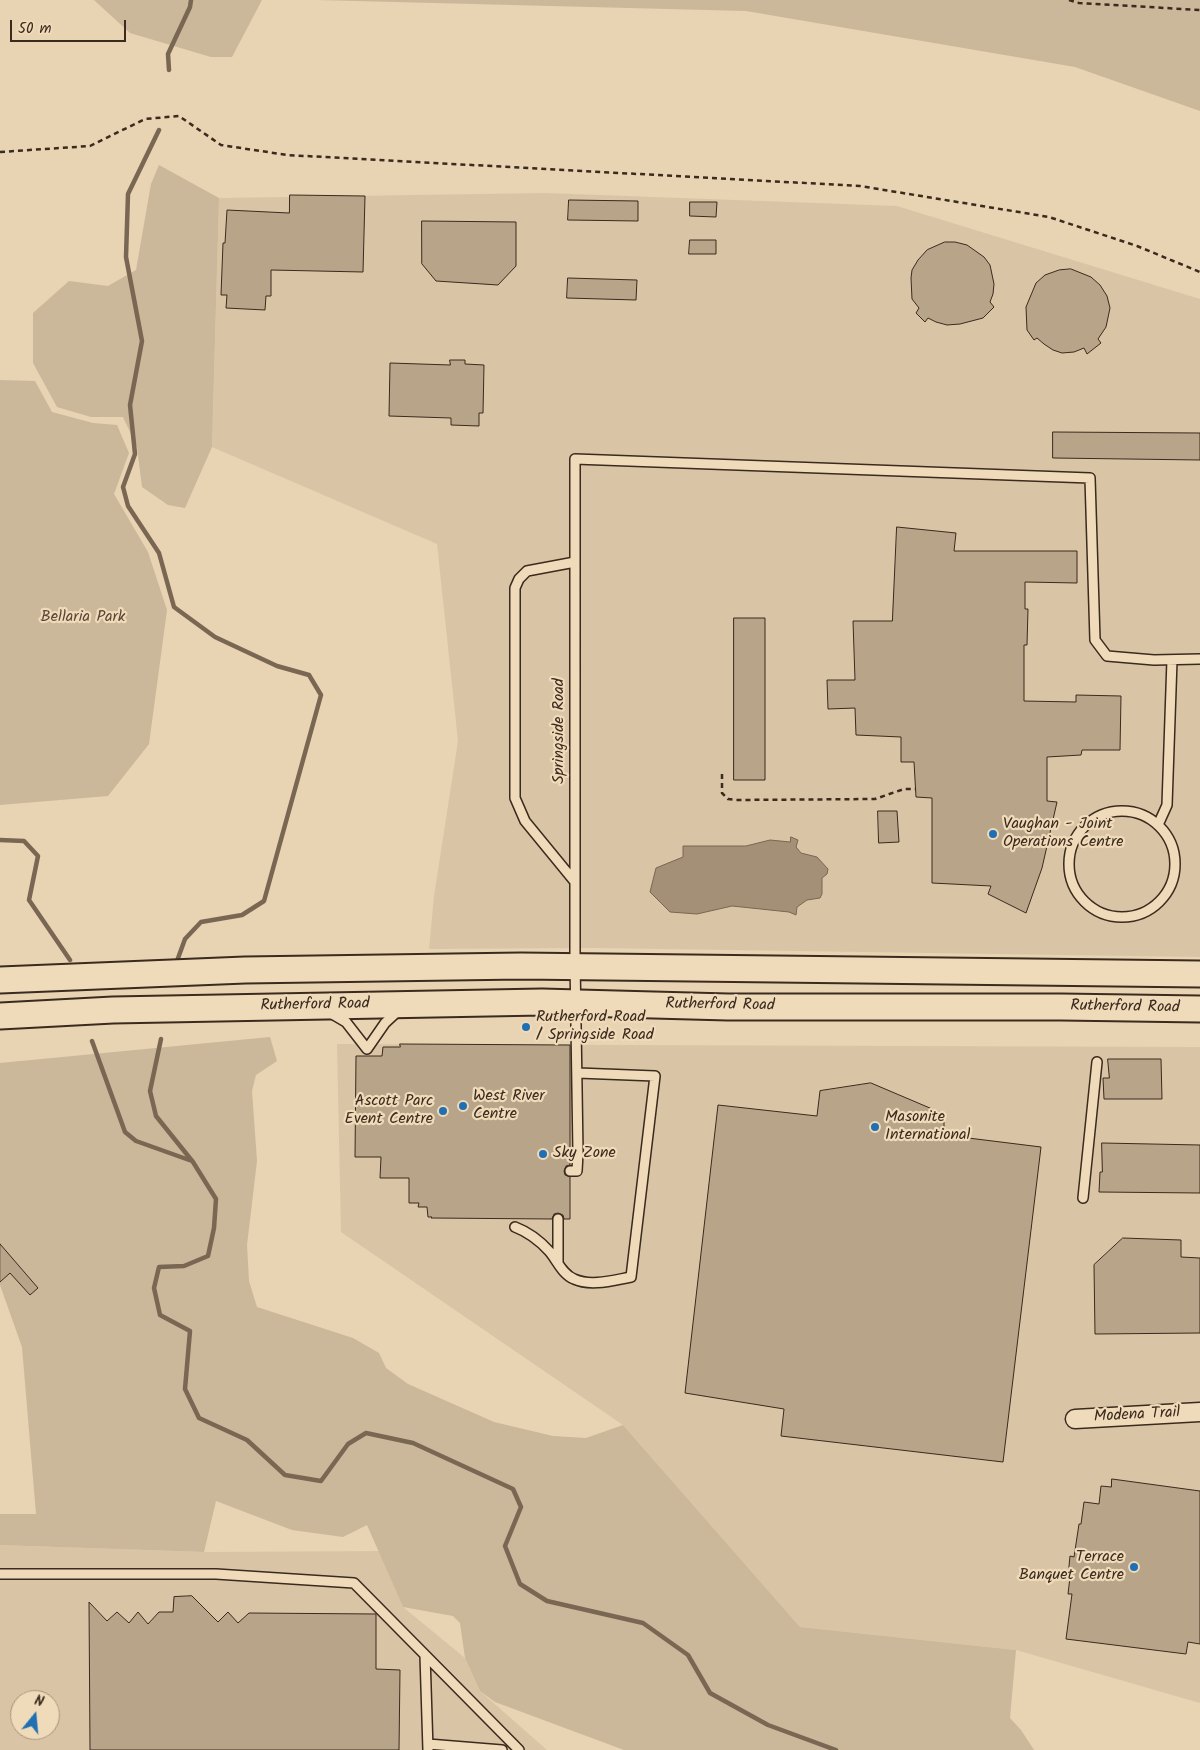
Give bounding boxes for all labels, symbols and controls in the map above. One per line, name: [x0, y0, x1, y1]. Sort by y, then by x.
scale bar: [12, 10, 129, 42]
text: 50 m: [18, 17, 52, 41]
park label: Bellaria Park: [41, 608, 125, 628]
street label: Springside Road: [550, 678, 570, 784]
place label: Vaughan - Joint Operations Centre: [1003, 815, 1123, 853]
marker: Vaughan - Joint Operations Centre: [987, 828, 999, 840]
street label: Rutherford Road: [260, 995, 370, 1017]
street label: Rutherford Road: [665, 995, 775, 1017]
street label: Rutherford Road: [1070, 997, 1180, 1019]
place label: Rutherford Road / Springside Road: [536, 1008, 654, 1046]
marker: Rutherford Road / Springside Road: [520, 1021, 532, 1033]
place label: West River Centre: [473, 1087, 545, 1125]
place label: Ascott Parc Event Centre: [345, 1092, 433, 1130]
marker: West River Centre: [457, 1100, 469, 1112]
marker: Ascott Parc Event Centre: [437, 1105, 449, 1117]
place label: Masonite International: [885, 1108, 970, 1146]
marker: Masonite International: [869, 1121, 881, 1133]
place label: Sky Zone: [553, 1144, 616, 1164]
marker: Sky Zone: [537, 1148, 549, 1160]
street label: Modena Trail: [1093, 1404, 1181, 1428]
place label: Terrace Banquet Centre: [1019, 1548, 1124, 1586]
marker: Terrace Banquet Centre: [1128, 1561, 1140, 1573]
north arrow: [10, 1690, 60, 1740]
text: N: [32, 1690, 47, 1713]

